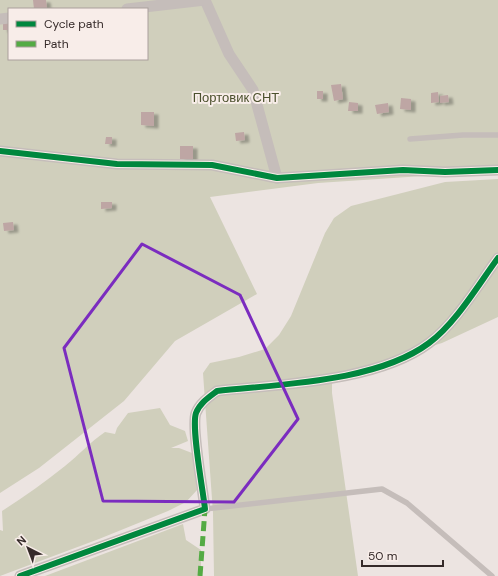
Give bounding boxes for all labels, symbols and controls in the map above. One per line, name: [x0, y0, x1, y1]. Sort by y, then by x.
legend: [8, 8, 148, 60]
text: Cycle path: [44, 16, 104, 32]
text: Path: [44, 36, 69, 52]
park label: Портовик СНТ: [193, 89, 279, 106]
north arrow: [8, 528, 48, 568]
text: N: [14, 533, 29, 548]
scale bar: [362, 542, 443, 568]
text: 50 m: [368, 548, 397, 564]

